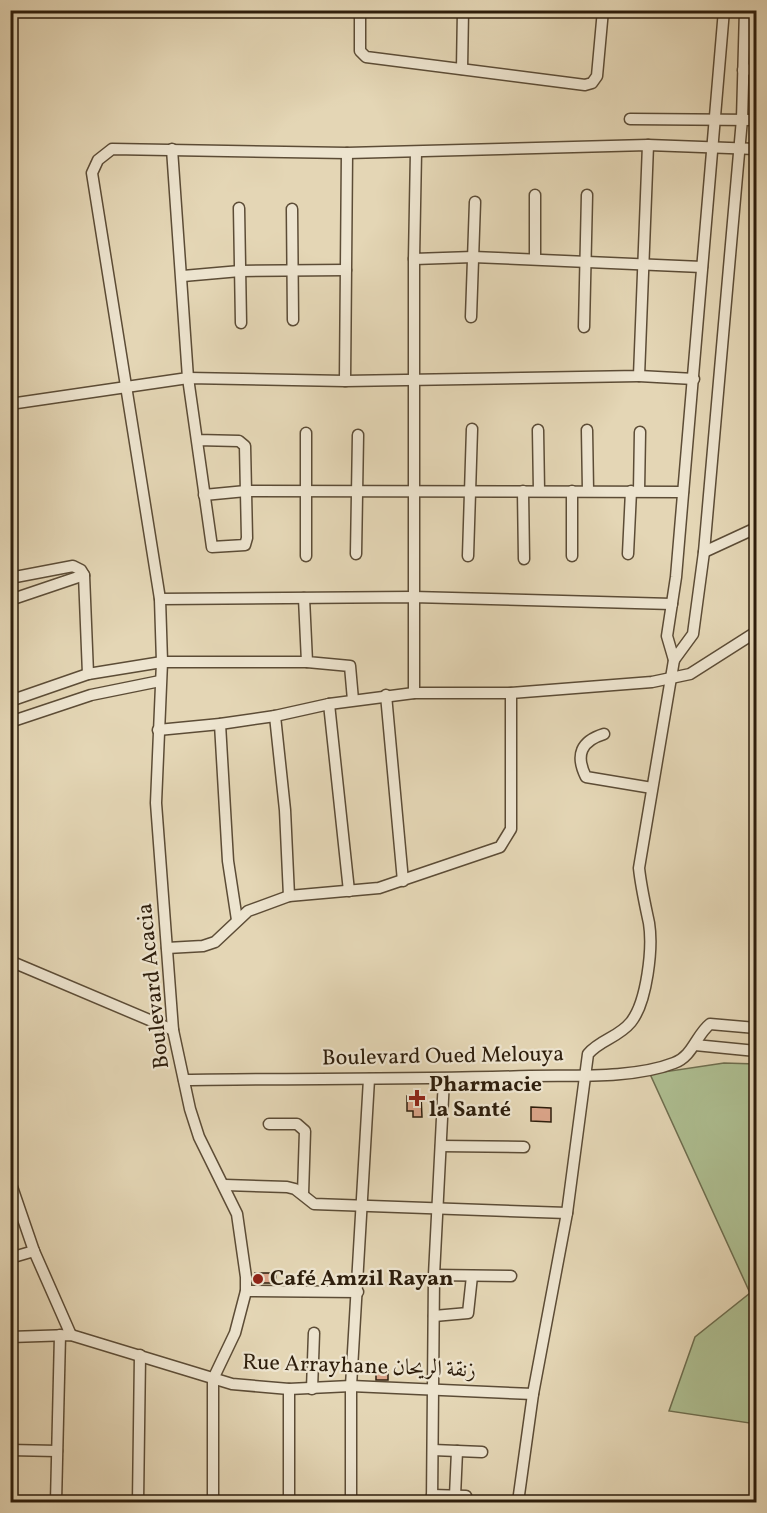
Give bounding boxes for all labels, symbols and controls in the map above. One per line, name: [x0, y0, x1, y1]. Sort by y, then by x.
street label: Boulevard Acacia: [130, 902, 178, 1070]
street label: Boulevard Oued Melouya: [322, 1039, 564, 1075]
place label: Pharmacie la Santé: [429, 1070, 542, 1126]
marker: Pharmacie la Santé: [410, 1091, 424, 1105]
place label: Café Amzil Rayan: [270, 1264, 454, 1295]
marker: Café Amzil Rayan: [251, 1272, 265, 1286]
street label: Rue Arrayhane زنقة الريحان: [242, 1347, 476, 1387]

